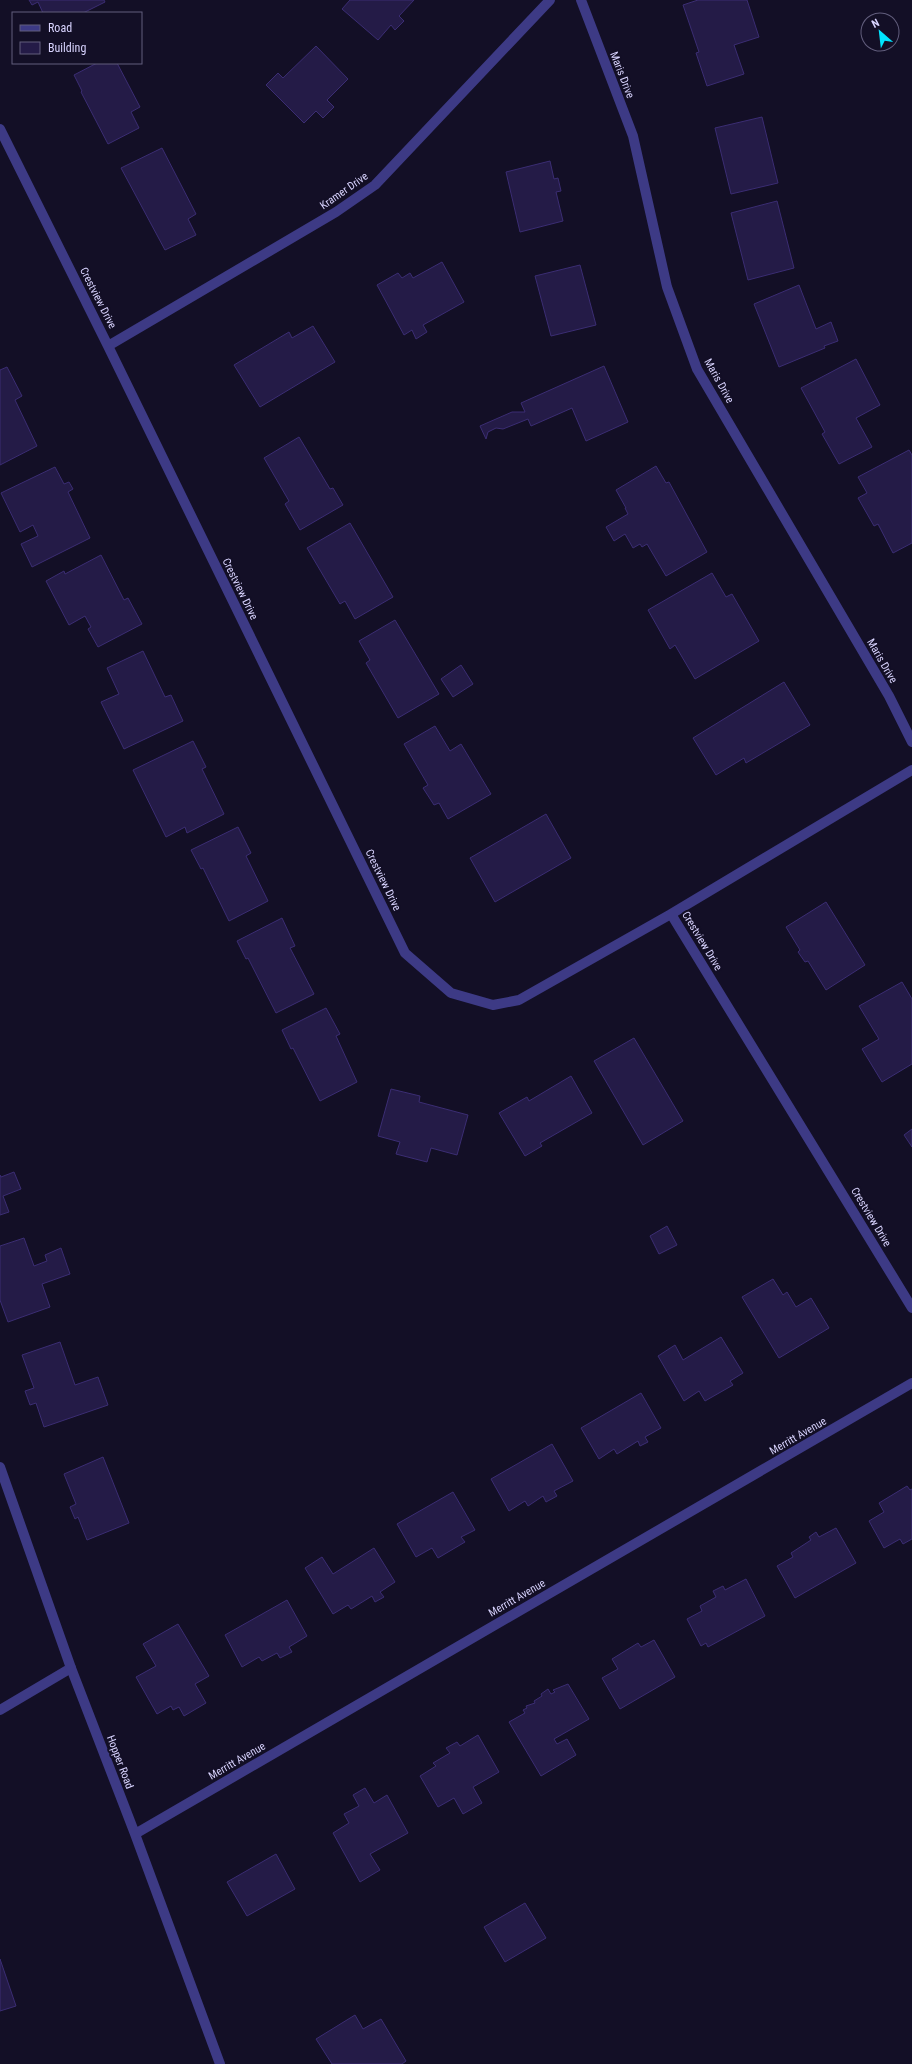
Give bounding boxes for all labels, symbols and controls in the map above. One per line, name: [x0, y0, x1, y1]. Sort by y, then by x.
legend: [12, 12, 142, 64]
north arrow: [860, 12, 900, 52]
text: N: [870, 16, 882, 31]
text: Road: [48, 21, 72, 35]
text: Building: [48, 41, 86, 55]
street label: Maris Drive: [607, 50, 637, 100]
street label: Kramer Drive: [317, 170, 371, 212]
street label: Crestview Drive: [77, 265, 119, 331]
street label: Maris Drive: [701, 356, 737, 406]
street label: Crestview Drive: [219, 556, 261, 622]
street label: Maris Drive: [864, 637, 900, 685]
street label: Crestview Drive: [362, 847, 404, 913]
street label: Crestview Drive: [679, 909, 725, 973]
street label: Crestview Drive: [848, 1185, 894, 1249]
street label: Merritt Avenue: [767, 1415, 829, 1457]
street label: Merritt Avenue: [486, 1577, 548, 1619]
street label: Hopper Road: [104, 1733, 136, 1791]
street label: Merritt Avenue: [206, 1740, 268, 1782]

